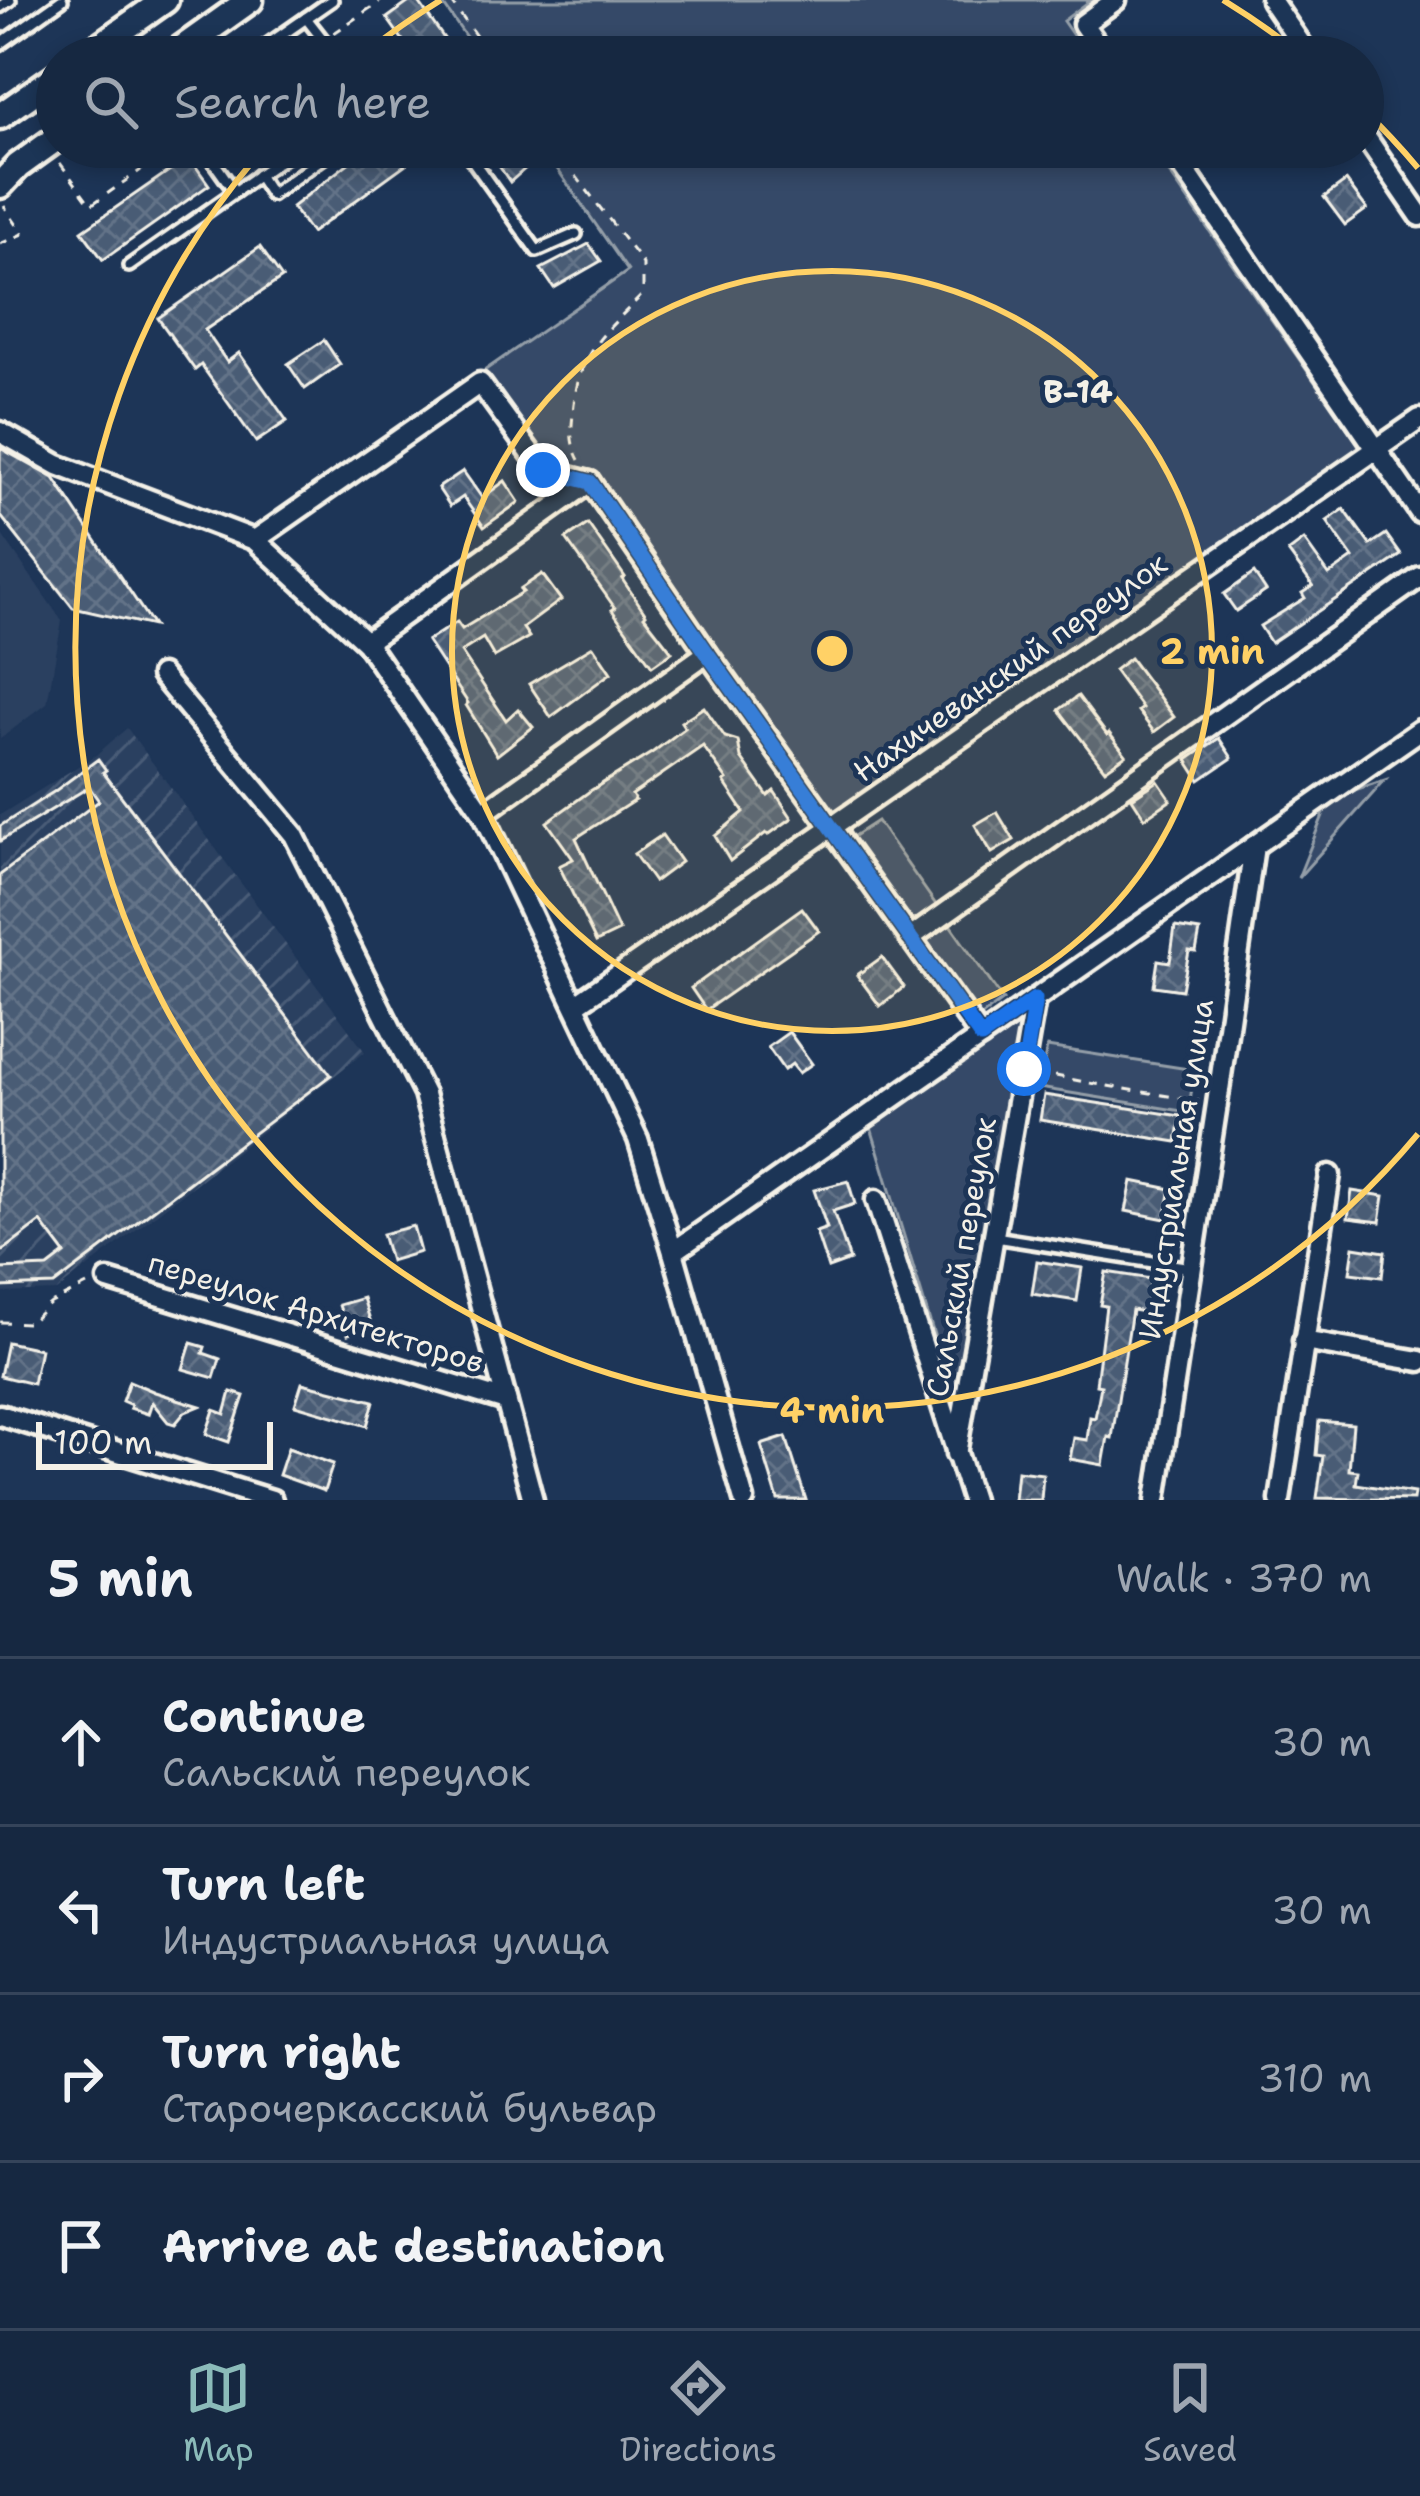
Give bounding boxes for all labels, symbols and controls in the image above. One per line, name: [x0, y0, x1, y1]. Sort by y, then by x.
search box: [36, 36, 1384, 168]
icon: search: [78, 69, 144, 135]
text: Search here: [174, 72, 431, 132]
district label: В-14: [1043, 369, 1113, 414]
route end: [516, 443, 570, 497]
street label: Нахичеванский переулок: [845, 543, 1175, 791]
text: 2 min: [1160, 627, 1265, 676]
centre of rings: [811, 630, 853, 672]
street label: Индустриальная улица: [1129, 996, 1223, 1342]
route start: [997, 1042, 1051, 1096]
street label: Сальский переулок: [916, 1114, 1006, 1400]
street label: переулок Архитекторов: [143, 1241, 489, 1383]
text: 4 min: [780, 1386, 885, 1435]
scale bar: [36, 1416, 273, 1469]
text: 100 m: [54, 1420, 153, 1465]
text: 5 min: [48, 1544, 193, 1612]
text: Walk · 370 m: [1116, 1552, 1372, 1604]
text: Continue: [162, 1686, 366, 1746]
icon: ahead: [48, 1709, 114, 1775]
text: 30 m: [1271, 1716, 1372, 1768]
text: Сальский переулок: [162, 1746, 530, 1798]
text: Turn left: [162, 1854, 365, 1914]
icon: left: [48, 1877, 114, 1943]
text: 30 m: [1271, 1884, 1372, 1936]
text: Индустриальная улица: [162, 1914, 609, 1966]
text: Turn right: [162, 2022, 401, 2082]
icon: right: [48, 2045, 114, 2111]
text: 310 m: [1257, 2052, 1372, 2104]
text: Старочеркасский бульвар: [162, 2082, 657, 2134]
icon: arrive: [48, 2213, 114, 2279]
text: Arrive at destination: [162, 2216, 665, 2276]
tab: Map: [183, 2355, 254, 2472]
tab: Directions: [620, 2355, 777, 2472]
tab: Saved: [1143, 2355, 1237, 2472]

